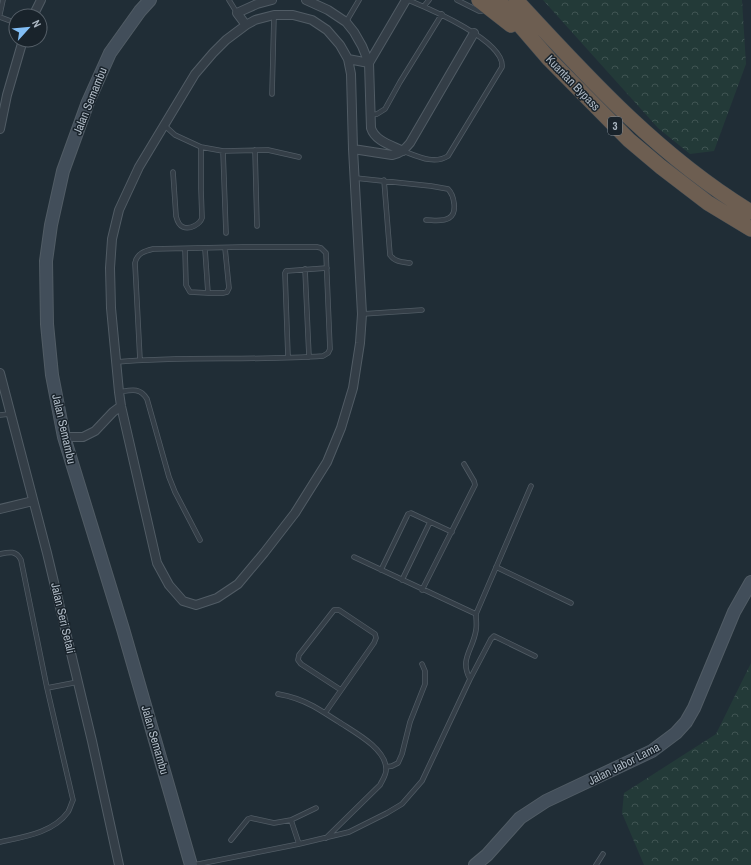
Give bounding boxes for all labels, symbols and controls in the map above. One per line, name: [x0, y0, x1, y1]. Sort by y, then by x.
north arrow: [8, 8, 48, 48]
text: N: [29, 17, 45, 30]
street label: Kuantan Bypass: [542, 52, 604, 114]
street label: Jalan Semambu: [69, 65, 111, 137]
road number: 3: [608, 117, 622, 135]
street label: Jalan Semambu: [48, 393, 80, 465]
street label: Jalan Seri Setali: [47, 581, 79, 655]
street label: Jalan Semambu: [138, 704, 172, 776]
street label: Jalan Jabor Lama: [586, 739, 663, 789]

